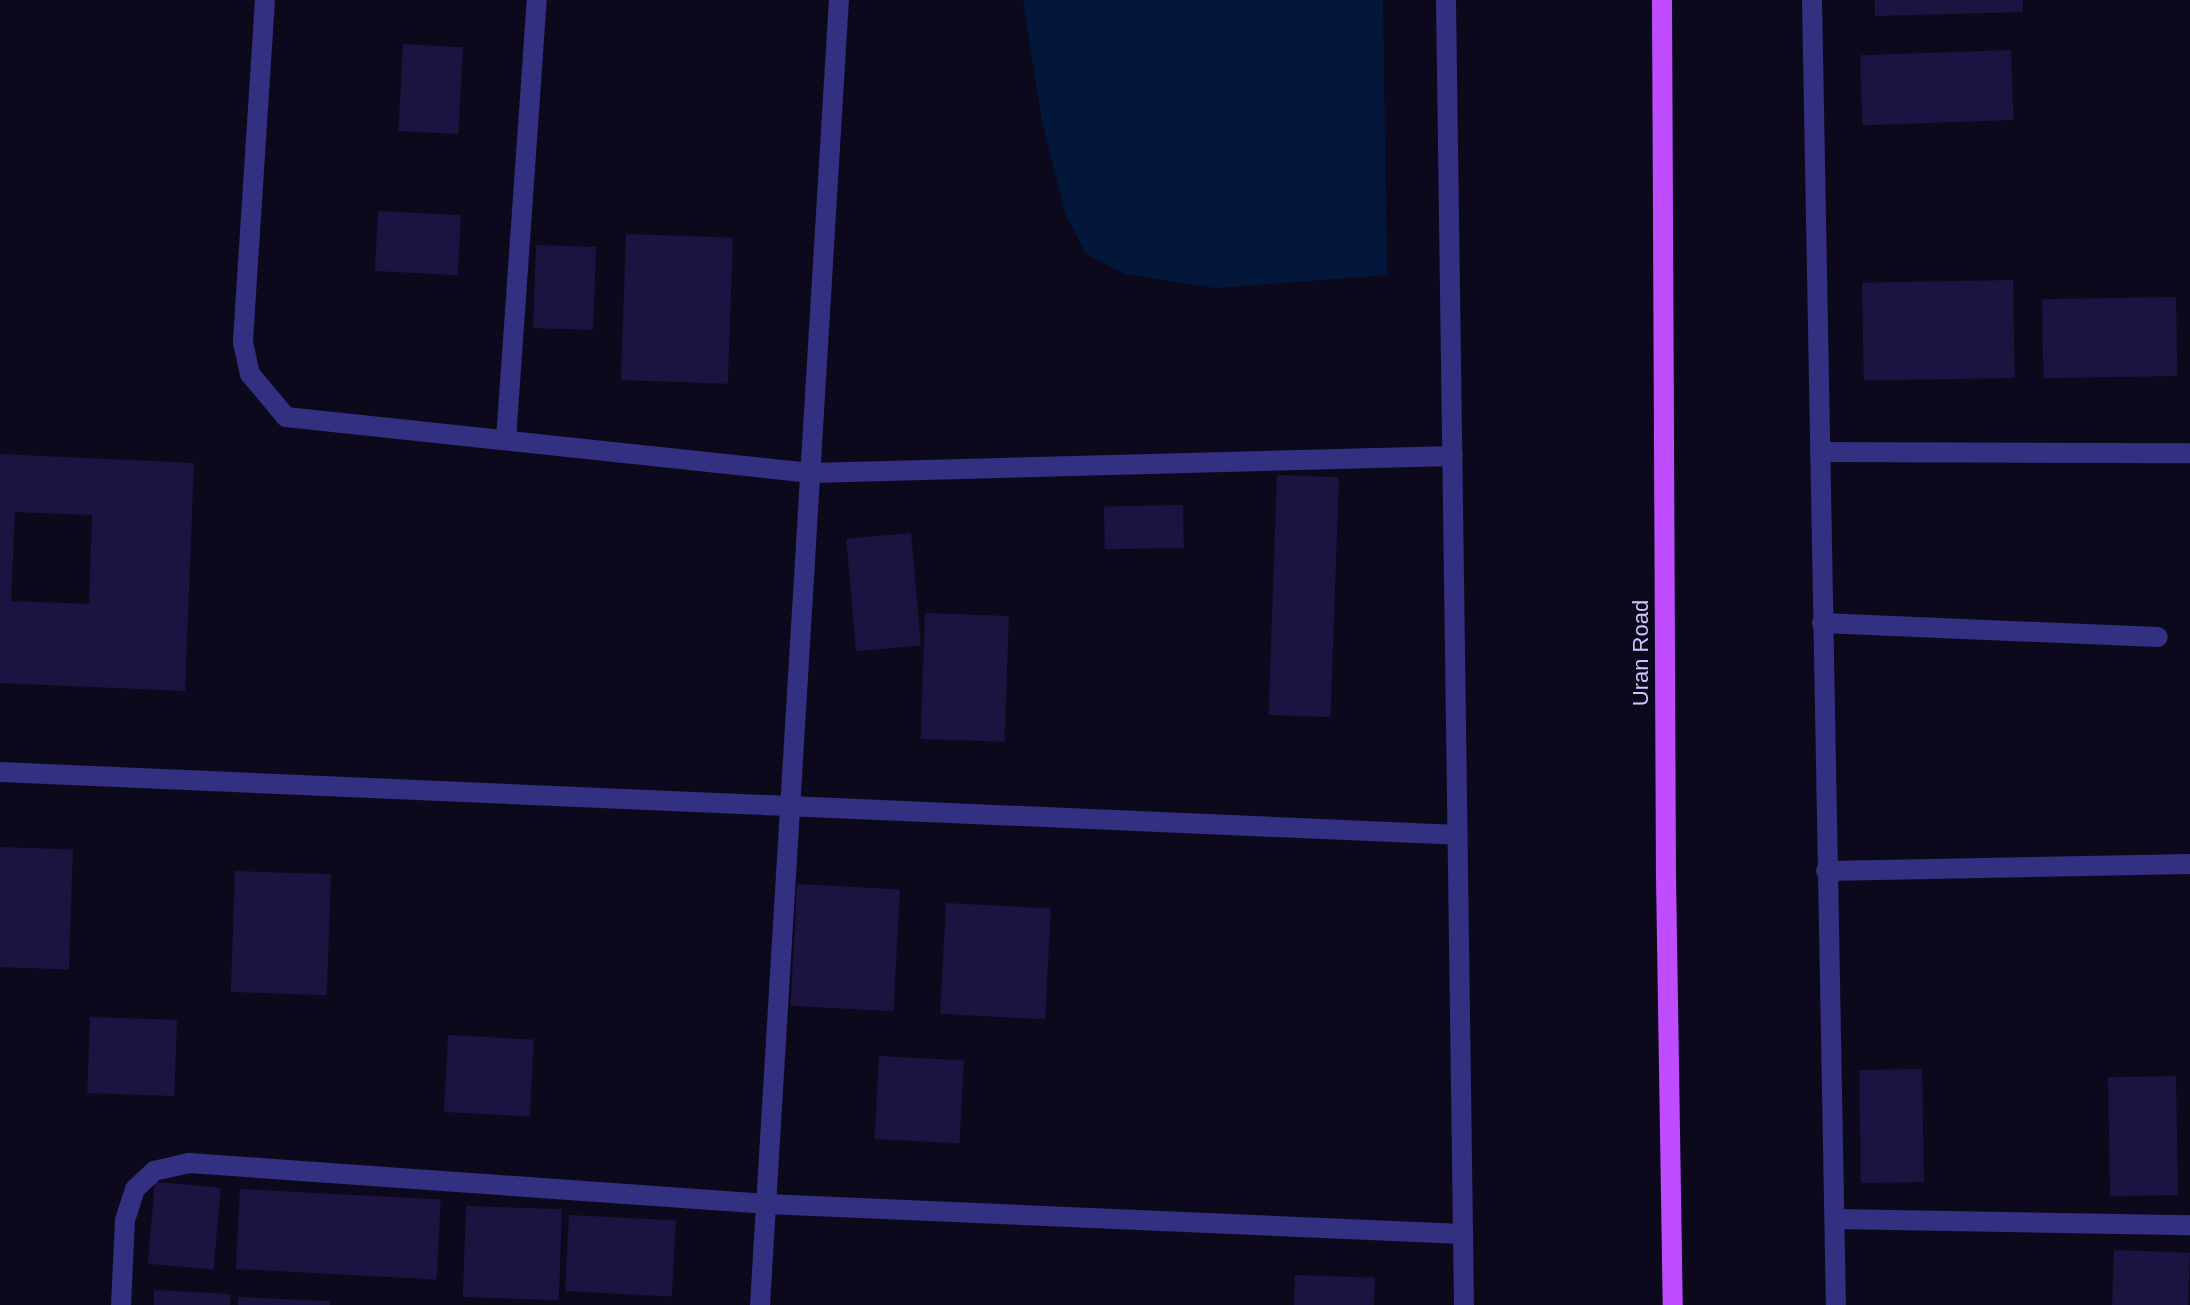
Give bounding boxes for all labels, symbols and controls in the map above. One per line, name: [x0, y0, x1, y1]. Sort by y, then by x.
street label: Uran Road: [1628, 600, 1654, 706]

